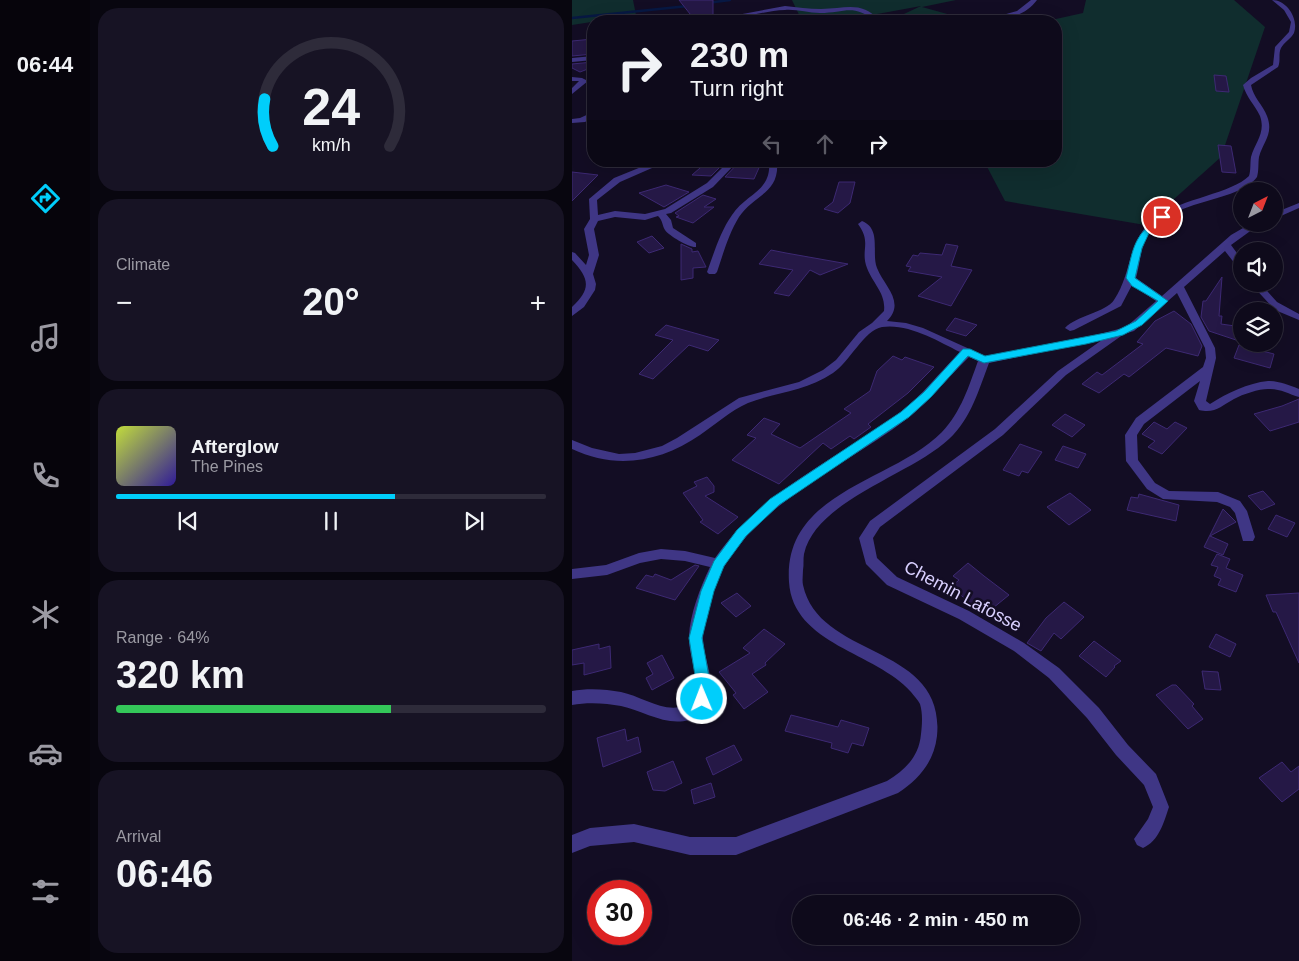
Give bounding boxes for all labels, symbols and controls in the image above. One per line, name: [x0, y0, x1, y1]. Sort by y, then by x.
icon: right: [607, 35, 672, 100]
text: 230 m: [690, 35, 789, 74]
text: 06:44: [17, 52, 73, 77]
text: Turn right: [690, 76, 783, 101]
text: 24: [302, 78, 360, 136]
icon: left: [758, 130, 786, 158]
icon: ahead: [811, 130, 839, 158]
icon: right: [864, 130, 892, 158]
text: km/h: [312, 135, 350, 155]
icon: directions: [28, 181, 63, 216]
north arrow: [1233, 182, 1283, 232]
map controls: [1233, 182, 1283, 352]
pin: [1141, 196, 1183, 238]
icon: arrive: [1148, 203, 1176, 231]
button: sound: [1233, 242, 1283, 292]
text: Climate: [116, 256, 170, 273]
text: 20°: [302, 281, 360, 323]
text: −: [116, 287, 132, 318]
text: +: [530, 287, 546, 318]
button: layers: [1233, 302, 1283, 352]
icon: music: [28, 320, 63, 355]
text: Afterglow: [191, 436, 279, 457]
icon: phone: [28, 458, 63, 493]
text: The Pines: [191, 458, 263, 475]
icon: previous: [174, 507, 202, 535]
icon: pause: [317, 507, 345, 535]
icon: next: [460, 507, 488, 535]
street label: Chemin Lafosse: [901, 557, 1025, 635]
icon: climate: [28, 597, 63, 632]
text: Range · 64%: [116, 629, 209, 646]
text: 320 km: [116, 654, 245, 696]
position arrow: [675, 672, 727, 724]
icon: car: [28, 736, 63, 771]
text: Arrival: [116, 828, 161, 845]
text: 06:46: [116, 853, 213, 895]
icon: filters: [28, 874, 63, 909]
speed limit sign: 30: [587, 880, 652, 945]
text: 06:46 · 2 min · 450 m: [843, 909, 1029, 930]

